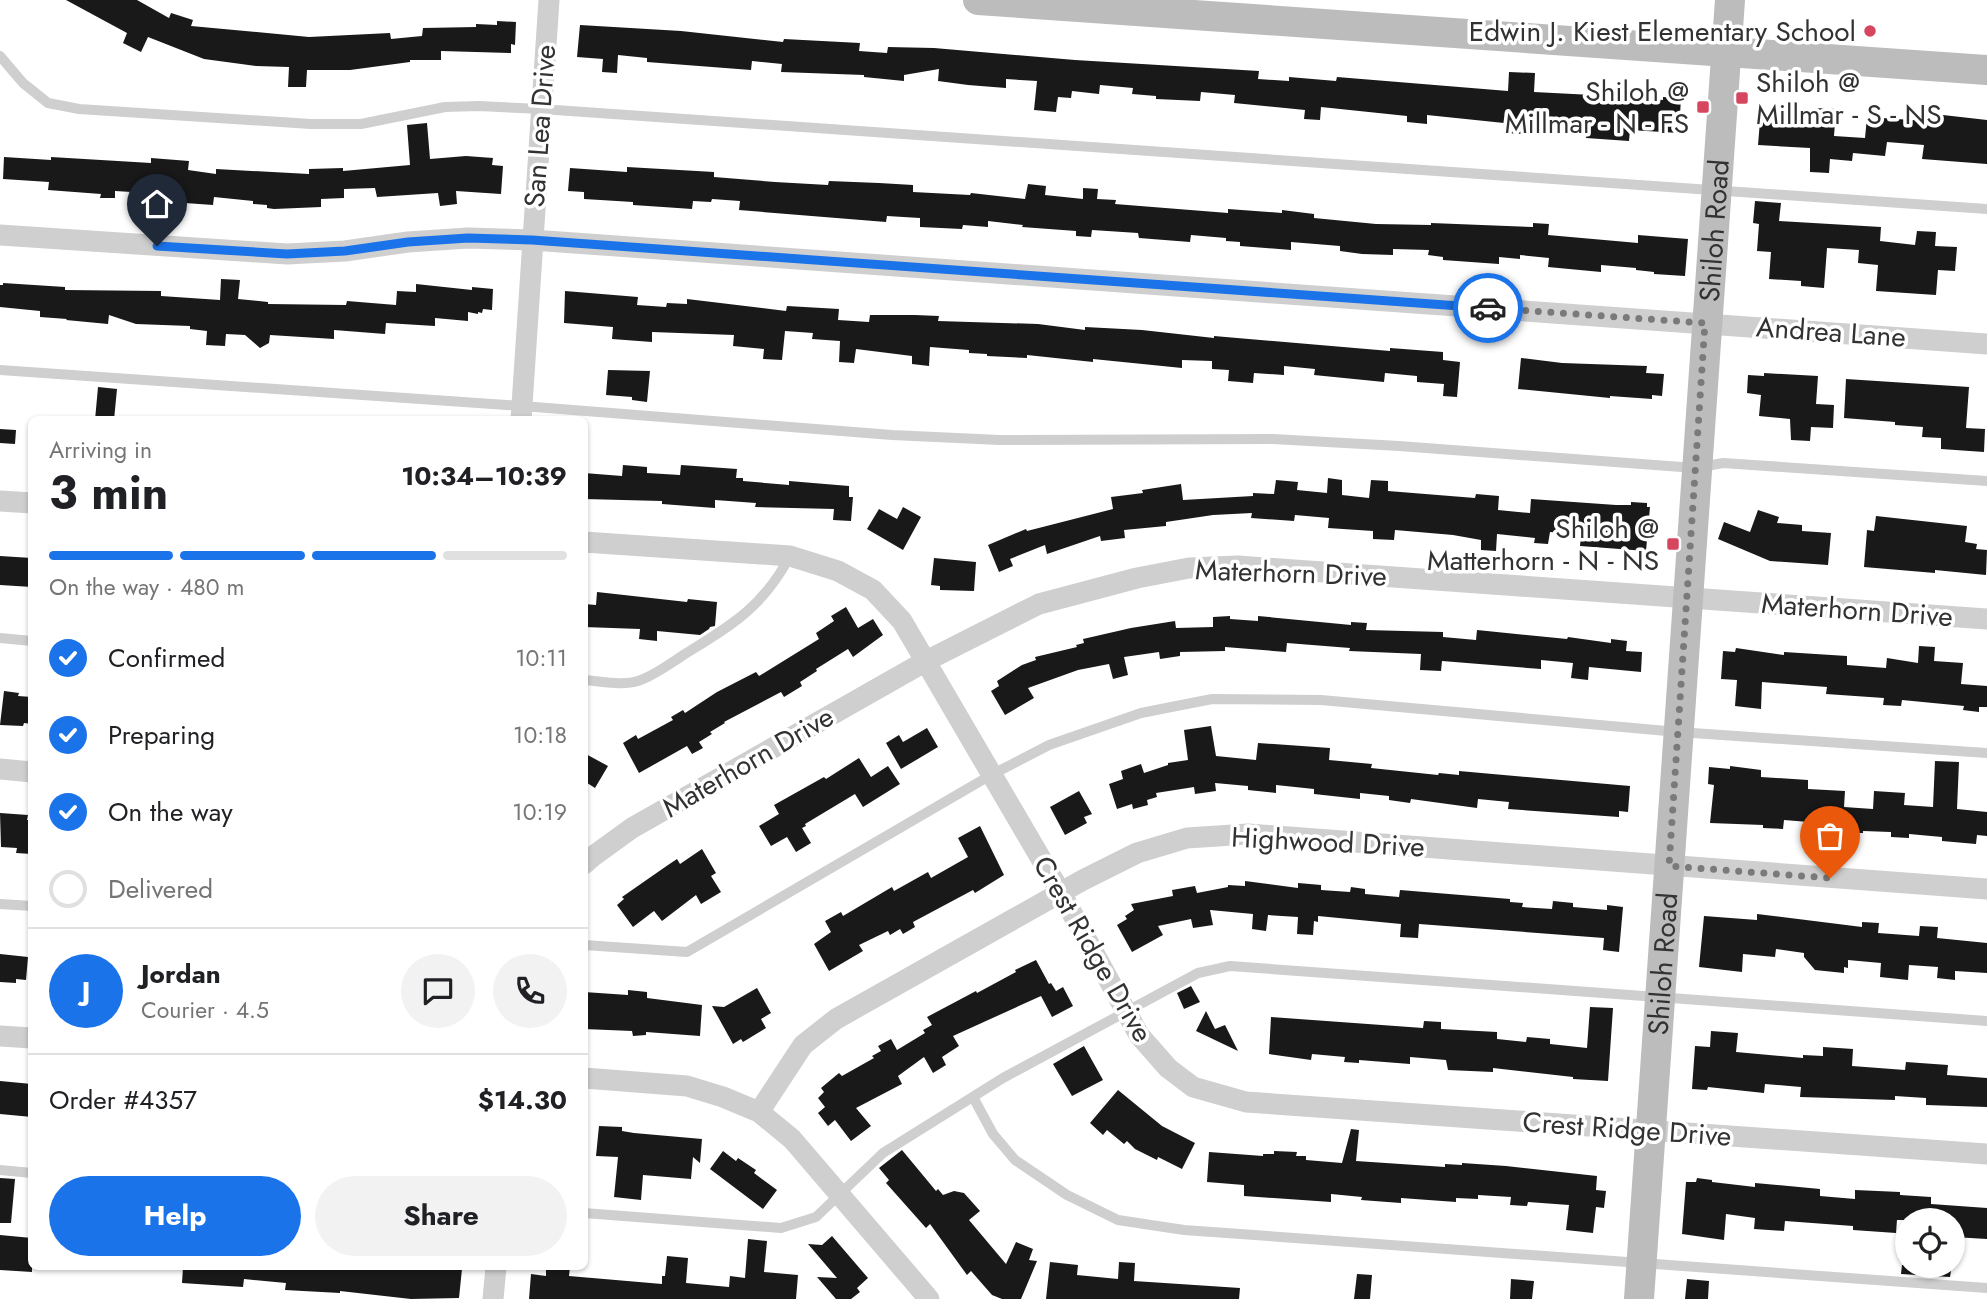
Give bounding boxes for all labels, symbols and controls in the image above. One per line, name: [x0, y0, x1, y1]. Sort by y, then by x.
place label: Edwin J. Kiest Elementary School: [1469, 11, 1856, 52]
marker: Edwin J. Kiest Elementary School: [1862, 23, 1878, 39]
street label: San Lea Drive: [514, 43, 566, 209]
place label: Shiloh @ Millmar - S - NS: [1756, 62, 1942, 135]
place label: Shiloh @ Millmar - N - FS: [1505, 71, 1689, 144]
marker: Shiloh @ Millmar - S - NS: [1734, 90, 1750, 106]
marker: Shiloh @ Millmar - N - FS: [1695, 99, 1711, 115]
street label: Shiloh Road: [1688, 158, 1739, 303]
pin: [127, 174, 187, 246]
icon: home: [138, 185, 176, 223]
courier: [1453, 273, 1523, 343]
icon: car: [1469, 289, 1507, 327]
street label: Andrea Lane: [1755, 306, 1907, 358]
text: Arriving in: [49, 433, 152, 467]
text: 10:34–10:39: [401, 457, 567, 495]
text: 3 min: [49, 460, 168, 526]
place label: Shiloh @ Matterhorn - N - NS: [1427, 508, 1659, 581]
marker: Shiloh @ Matterhorn - N - NS: [1665, 536, 1681, 552]
street label: Materhorn Drive: [1194, 549, 1388, 597]
text: On the way · 480 m: [49, 570, 245, 604]
street label: Materhorn Drive: [1760, 583, 1954, 637]
icon: check: [49, 639, 87, 677]
text: Confirmed: [108, 639, 225, 677]
text: 10:11: [515, 641, 567, 675]
street label: Materhorn Drive: [655, 696, 841, 828]
icon: check: [49, 716, 87, 754]
text: Preparing: [108, 716, 215, 754]
text: 10:18: [513, 718, 567, 752]
icon: check: [49, 793, 87, 831]
text: On the way: [108, 793, 233, 831]
text: 10:19: [512, 795, 567, 829]
pin: [1800, 806, 1860, 878]
street label: Highwood Drive: [1230, 816, 1426, 868]
icon: bag: [1811, 817, 1849, 855]
street label: Crest Ridge Drive: [1023, 848, 1163, 1050]
text: Delivered: [108, 870, 213, 908]
street label: Shiloh Road: [1637, 891, 1688, 1036]
button: chat: [401, 954, 475, 1028]
button: phone: [493, 954, 567, 1028]
text: Jordan: [141, 955, 221, 993]
text: J: [82, 972, 90, 1010]
text: Courier · 4.5: [141, 993, 269, 1027]
text: Order #4357: [49, 1081, 197, 1119]
text: $14.30: [478, 1081, 567, 1119]
street label: Crest Ridge Drive: [1521, 1101, 1733, 1157]
button: Help: [49, 1176, 301, 1256]
button: Share: [315, 1176, 567, 1256]
map controls: [1895, 1208, 1965, 1278]
button: locate: [1895, 1208, 1965, 1278]

